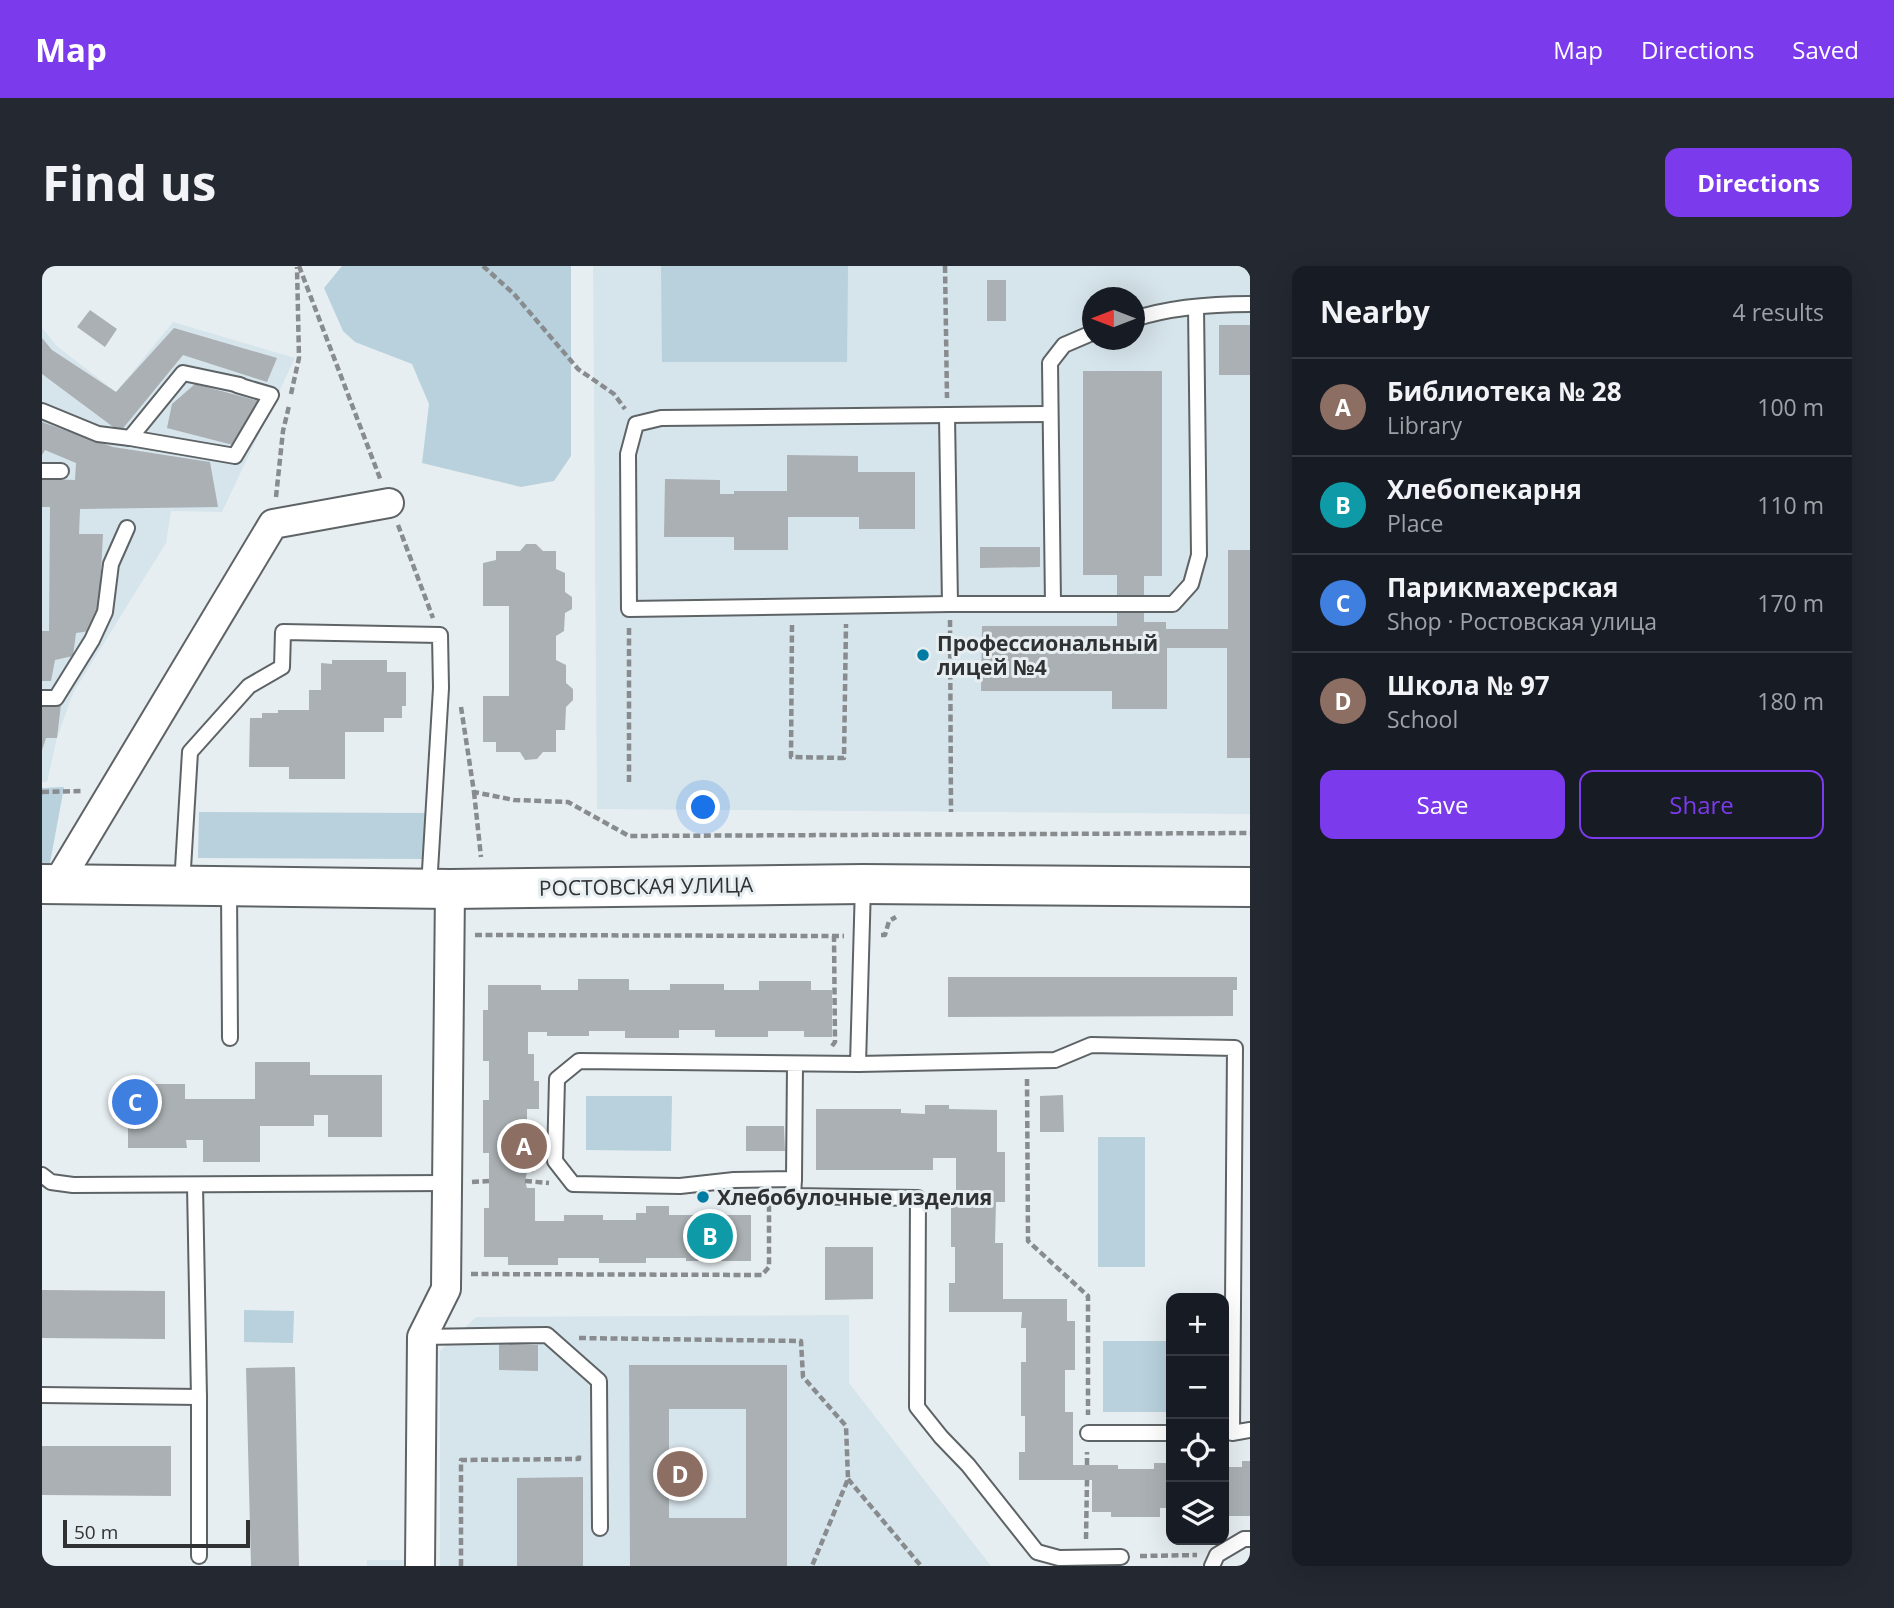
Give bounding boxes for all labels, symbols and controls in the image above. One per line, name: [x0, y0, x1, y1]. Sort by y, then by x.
text: Map: [35, 27, 107, 72]
text: Map: [1553, 33, 1603, 66]
text: Directions: [1641, 33, 1754, 66]
text: Saved: [1792, 33, 1859, 66]
button: Directions: [1665, 148, 1852, 217]
text: Find us: [42, 149, 216, 215]
north arrow: [1082, 287, 1145, 350]
text: Nearby: [1320, 291, 1430, 332]
text: 4 results: [1733, 296, 1824, 328]
text: Библиотека № 28: [1387, 373, 1622, 409]
text: A: [1335, 391, 1351, 423]
text: 100 m: [1757, 391, 1824, 423]
text: Library: [1387, 409, 1462, 441]
text: Хлебопекарня: [1387, 471, 1582, 507]
text: B: [1335, 489, 1351, 521]
text: 110 m: [1757, 489, 1824, 521]
text: Place: [1387, 507, 1443, 539]
text: Парикмахерская: [1387, 569, 1618, 605]
text: C: [1336, 587, 1350, 619]
text: 170 m: [1757, 587, 1824, 619]
text: Shop · Ростовская улица: [1387, 605, 1657, 637]
place label: Профессиональный лицей №4: [937, 629, 1158, 681]
marker: Профессиональный лицей №4: [915, 647, 931, 663]
text: Школа № 97: [1387, 667, 1550, 703]
text: D: [1334, 685, 1352, 717]
text: 180 m: [1757, 685, 1824, 717]
text: School: [1387, 703, 1458, 735]
button: Save: [1320, 770, 1565, 839]
button: Share: [1579, 770, 1824, 839]
your location: [686, 790, 720, 824]
street label: РОСТОВСКАЯ УЛИЦА: [539, 870, 754, 902]
pin: C: [112, 1076, 158, 1128]
pin: A: [501, 1120, 547, 1172]
place label: Хлебобулочные изделия: [717, 1183, 992, 1211]
marker: Хлебобулочные изделия: [695, 1189, 711, 1205]
pin: B: [687, 1210, 733, 1262]
map controls: [1166, 1293, 1229, 1545]
button: +: [1166, 1293, 1229, 1356]
button: −: [1166, 1356, 1229, 1419]
button: locate: [1166, 1419, 1229, 1482]
pin: D: [657, 1448, 703, 1500]
button: layers: [1166, 1482, 1229, 1545]
scale bar: [63, 1517, 250, 1549]
text: 50 m: [74, 1519, 118, 1545]

